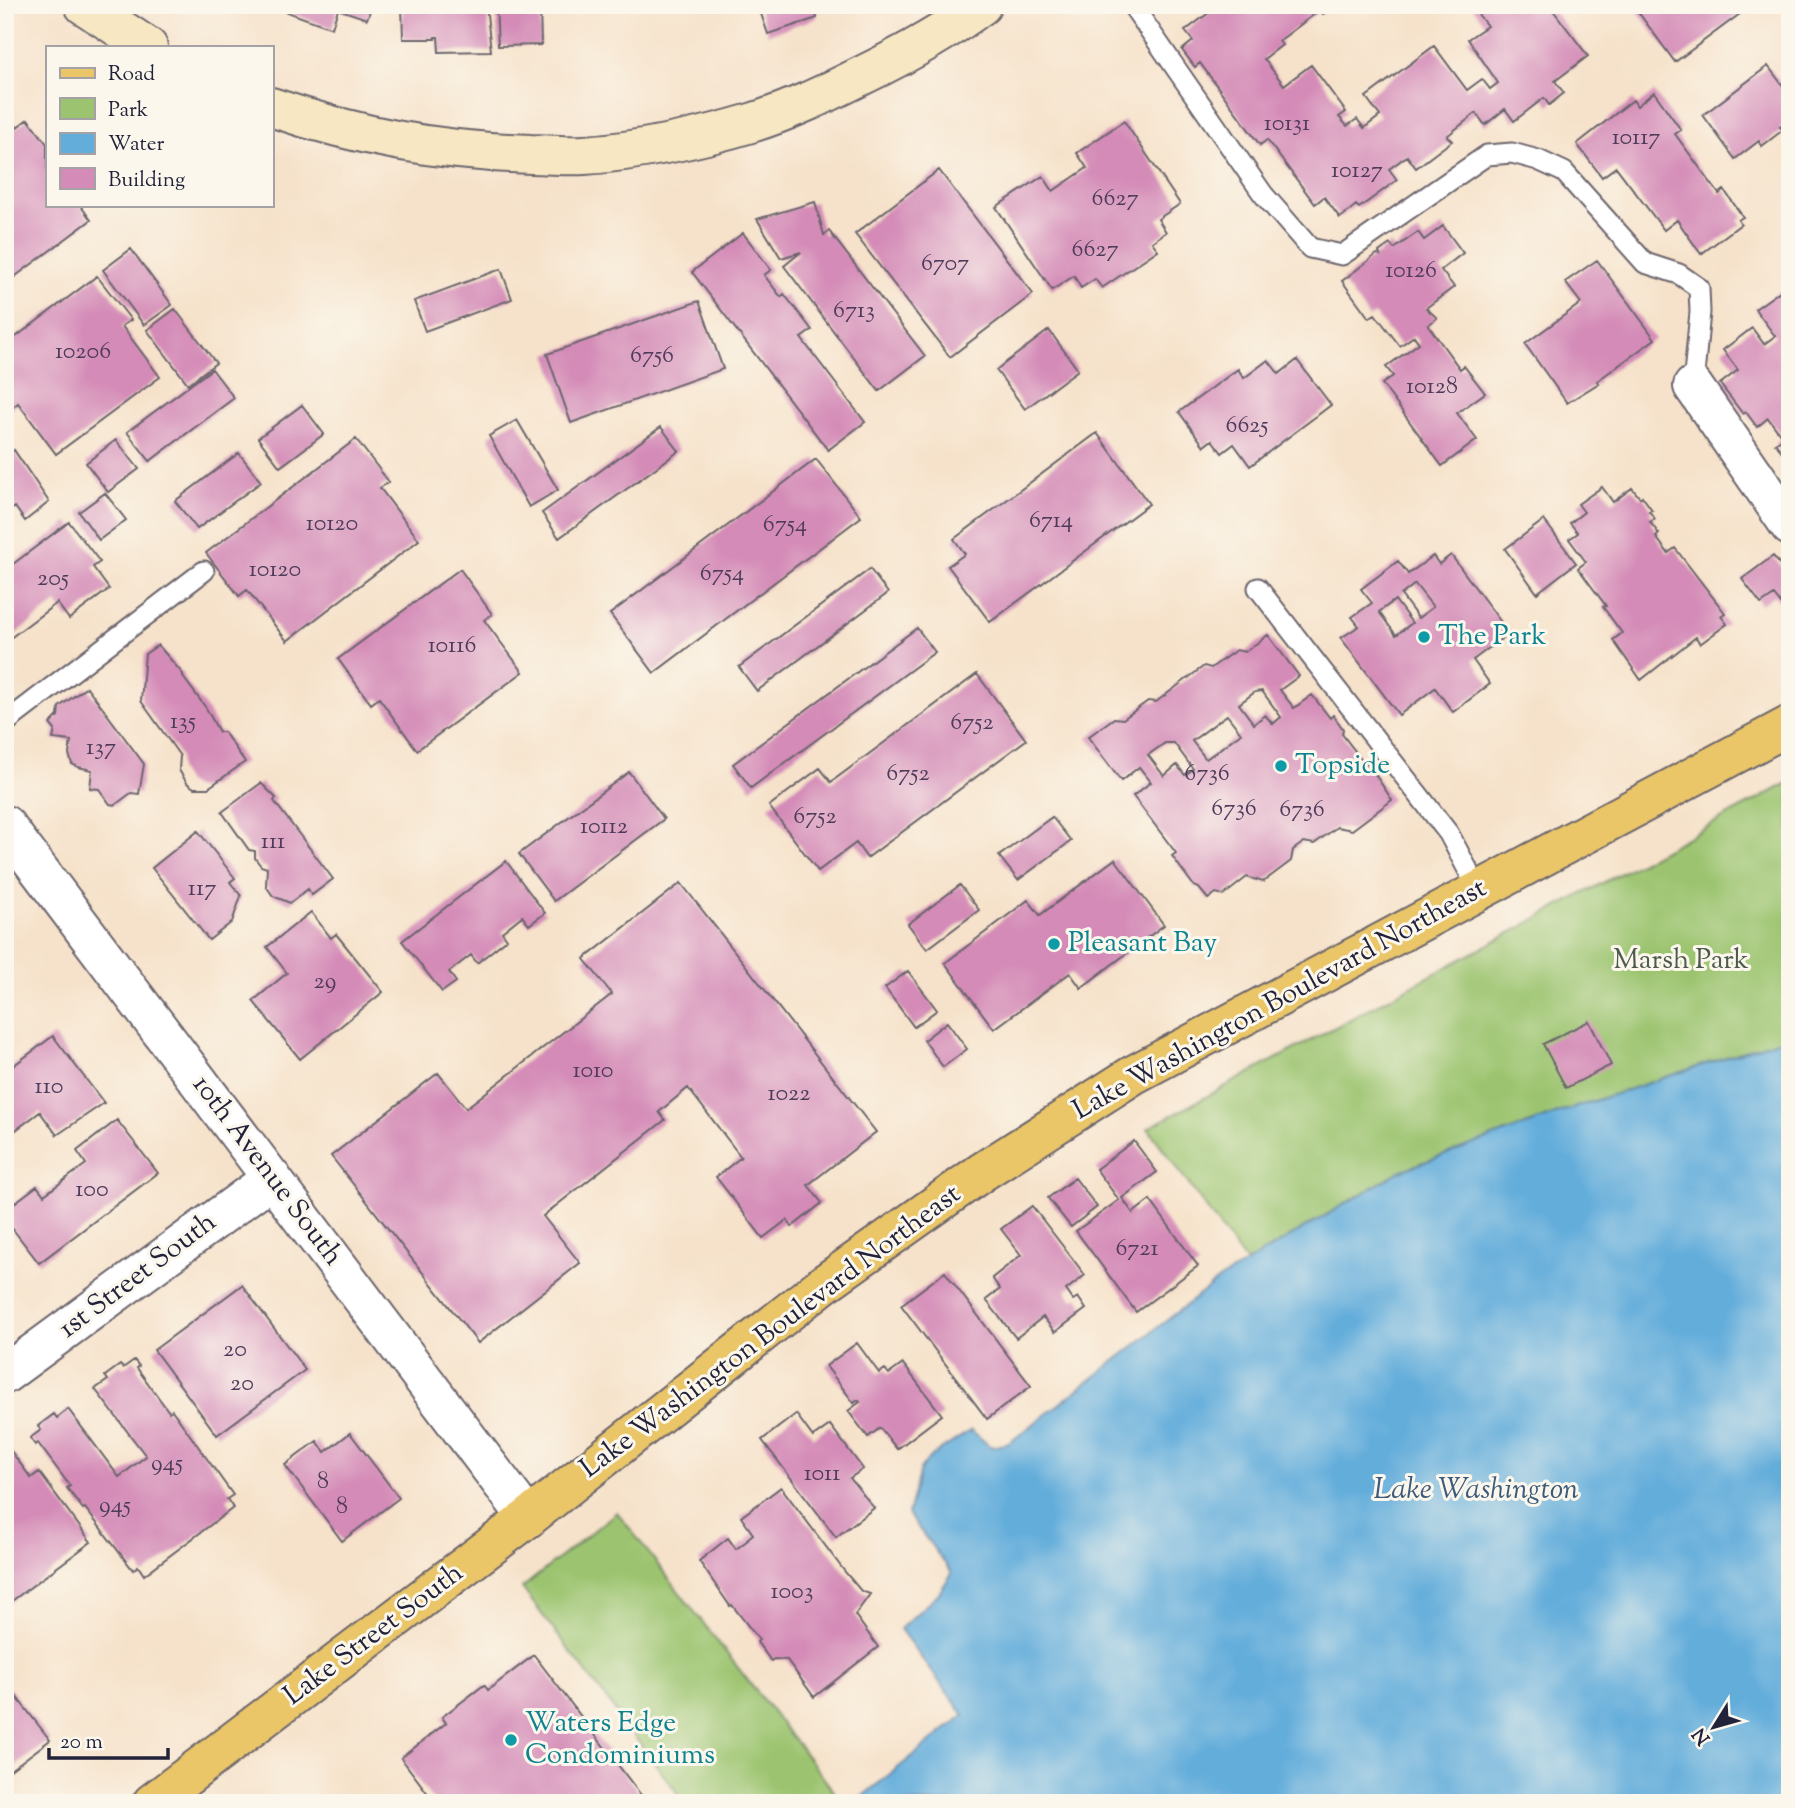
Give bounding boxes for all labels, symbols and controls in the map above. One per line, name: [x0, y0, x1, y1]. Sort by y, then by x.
legend: [46, 46, 273, 206]
text: Road: [108, 60, 155, 90]
text: Park: [108, 96, 149, 126]
house number: 10131: [1264, 107, 1310, 141]
house number: 10117: [1612, 121, 1660, 155]
text: Water: [108, 130, 165, 160]
house number: 10127: [1331, 154, 1383, 188]
text: Building: [108, 166, 185, 196]
house number: 6627: [1092, 182, 1138, 216]
house number: 6627: [1072, 233, 1118, 267]
house number: 6707: [921, 247, 969, 281]
house number: 10126: [1385, 254, 1437, 288]
house number: 6713: [833, 294, 875, 328]
house number: 10206: [55, 335, 111, 369]
house number: 6756: [630, 339, 674, 373]
house number: 10128: [1406, 370, 1458, 404]
house number: 6625: [1225, 409, 1269, 443]
house number: 6714: [1029, 504, 1073, 538]
house number: 10120: [306, 507, 358, 541]
house number: 6754: [763, 508, 807, 542]
house number: 10120: [249, 553, 301, 587]
house number: 6754: [700, 557, 744, 591]
house number: 205: [37, 562, 69, 596]
place label: The Park: [1438, 617, 1546, 657]
house number: 10116: [428, 629, 476, 663]
marker: The Park: [1416, 629, 1432, 645]
house number: 135: [170, 705, 196, 739]
house number: 6752: [950, 706, 994, 740]
house number: 137: [86, 731, 116, 765]
place label: Topside: [1295, 746, 1390, 786]
house number: 6752: [886, 757, 930, 791]
house number: 6736: [1184, 757, 1230, 791]
marker: Topside: [1273, 758, 1289, 774]
house number: 6736: [1211, 792, 1257, 826]
house number: 6736: [1279, 793, 1325, 827]
house number: 6752: [793, 800, 837, 834]
house number: 10112: [580, 810, 628, 844]
house number: 111: [261, 825, 285, 859]
street label: Lake Washington Boulevard Northeast: [1066, 869, 1494, 1131]
house number: 117: [188, 872, 216, 906]
place label: Pleasant Bay: [1068, 924, 1217, 964]
marker: Pleasant Bay: [1046, 936, 1062, 952]
park label: Marsh Park: [1613, 941, 1749, 981]
house number: 29: [314, 965, 336, 999]
house number: 1010: [573, 1054, 614, 1088]
street label: 10th Avenue South: [182, 1067, 352, 1275]
house number: 110: [35, 1070, 63, 1104]
house number: 1022: [768, 1077, 810, 1111]
house number: 100: [75, 1173, 109, 1207]
street label: Lake Washington Boulevard Northeast: [572, 1175, 970, 1489]
street label: 1st Street South: [51, 1203, 225, 1349]
house number: 6721: [1115, 1232, 1159, 1266]
house number: 20: [223, 1333, 247, 1367]
house number: 20: [230, 1367, 254, 1401]
house number: 945: [151, 1447, 183, 1481]
house number: 1011: [804, 1457, 840, 1491]
house number: 8: [317, 1465, 329, 1499]
water label: Lake Washington: [1373, 1469, 1579, 1512]
house number: 945: [99, 1489, 131, 1523]
house number: 8: [336, 1490, 348, 1524]
street label: Lake Street South: [276, 1554, 472, 1716]
house number: 1003: [770, 1575, 814, 1609]
north arrow: [1680, 1692, 1750, 1762]
place label: Waters Edge Condominiums: [525, 1704, 715, 1776]
scale bar: [49, 1717, 168, 1761]
text: N: [1687, 1722, 1718, 1750]
text: 20 m: [60, 1728, 103, 1758]
marker: Waters Edge Condominiums: [503, 1732, 519, 1748]

